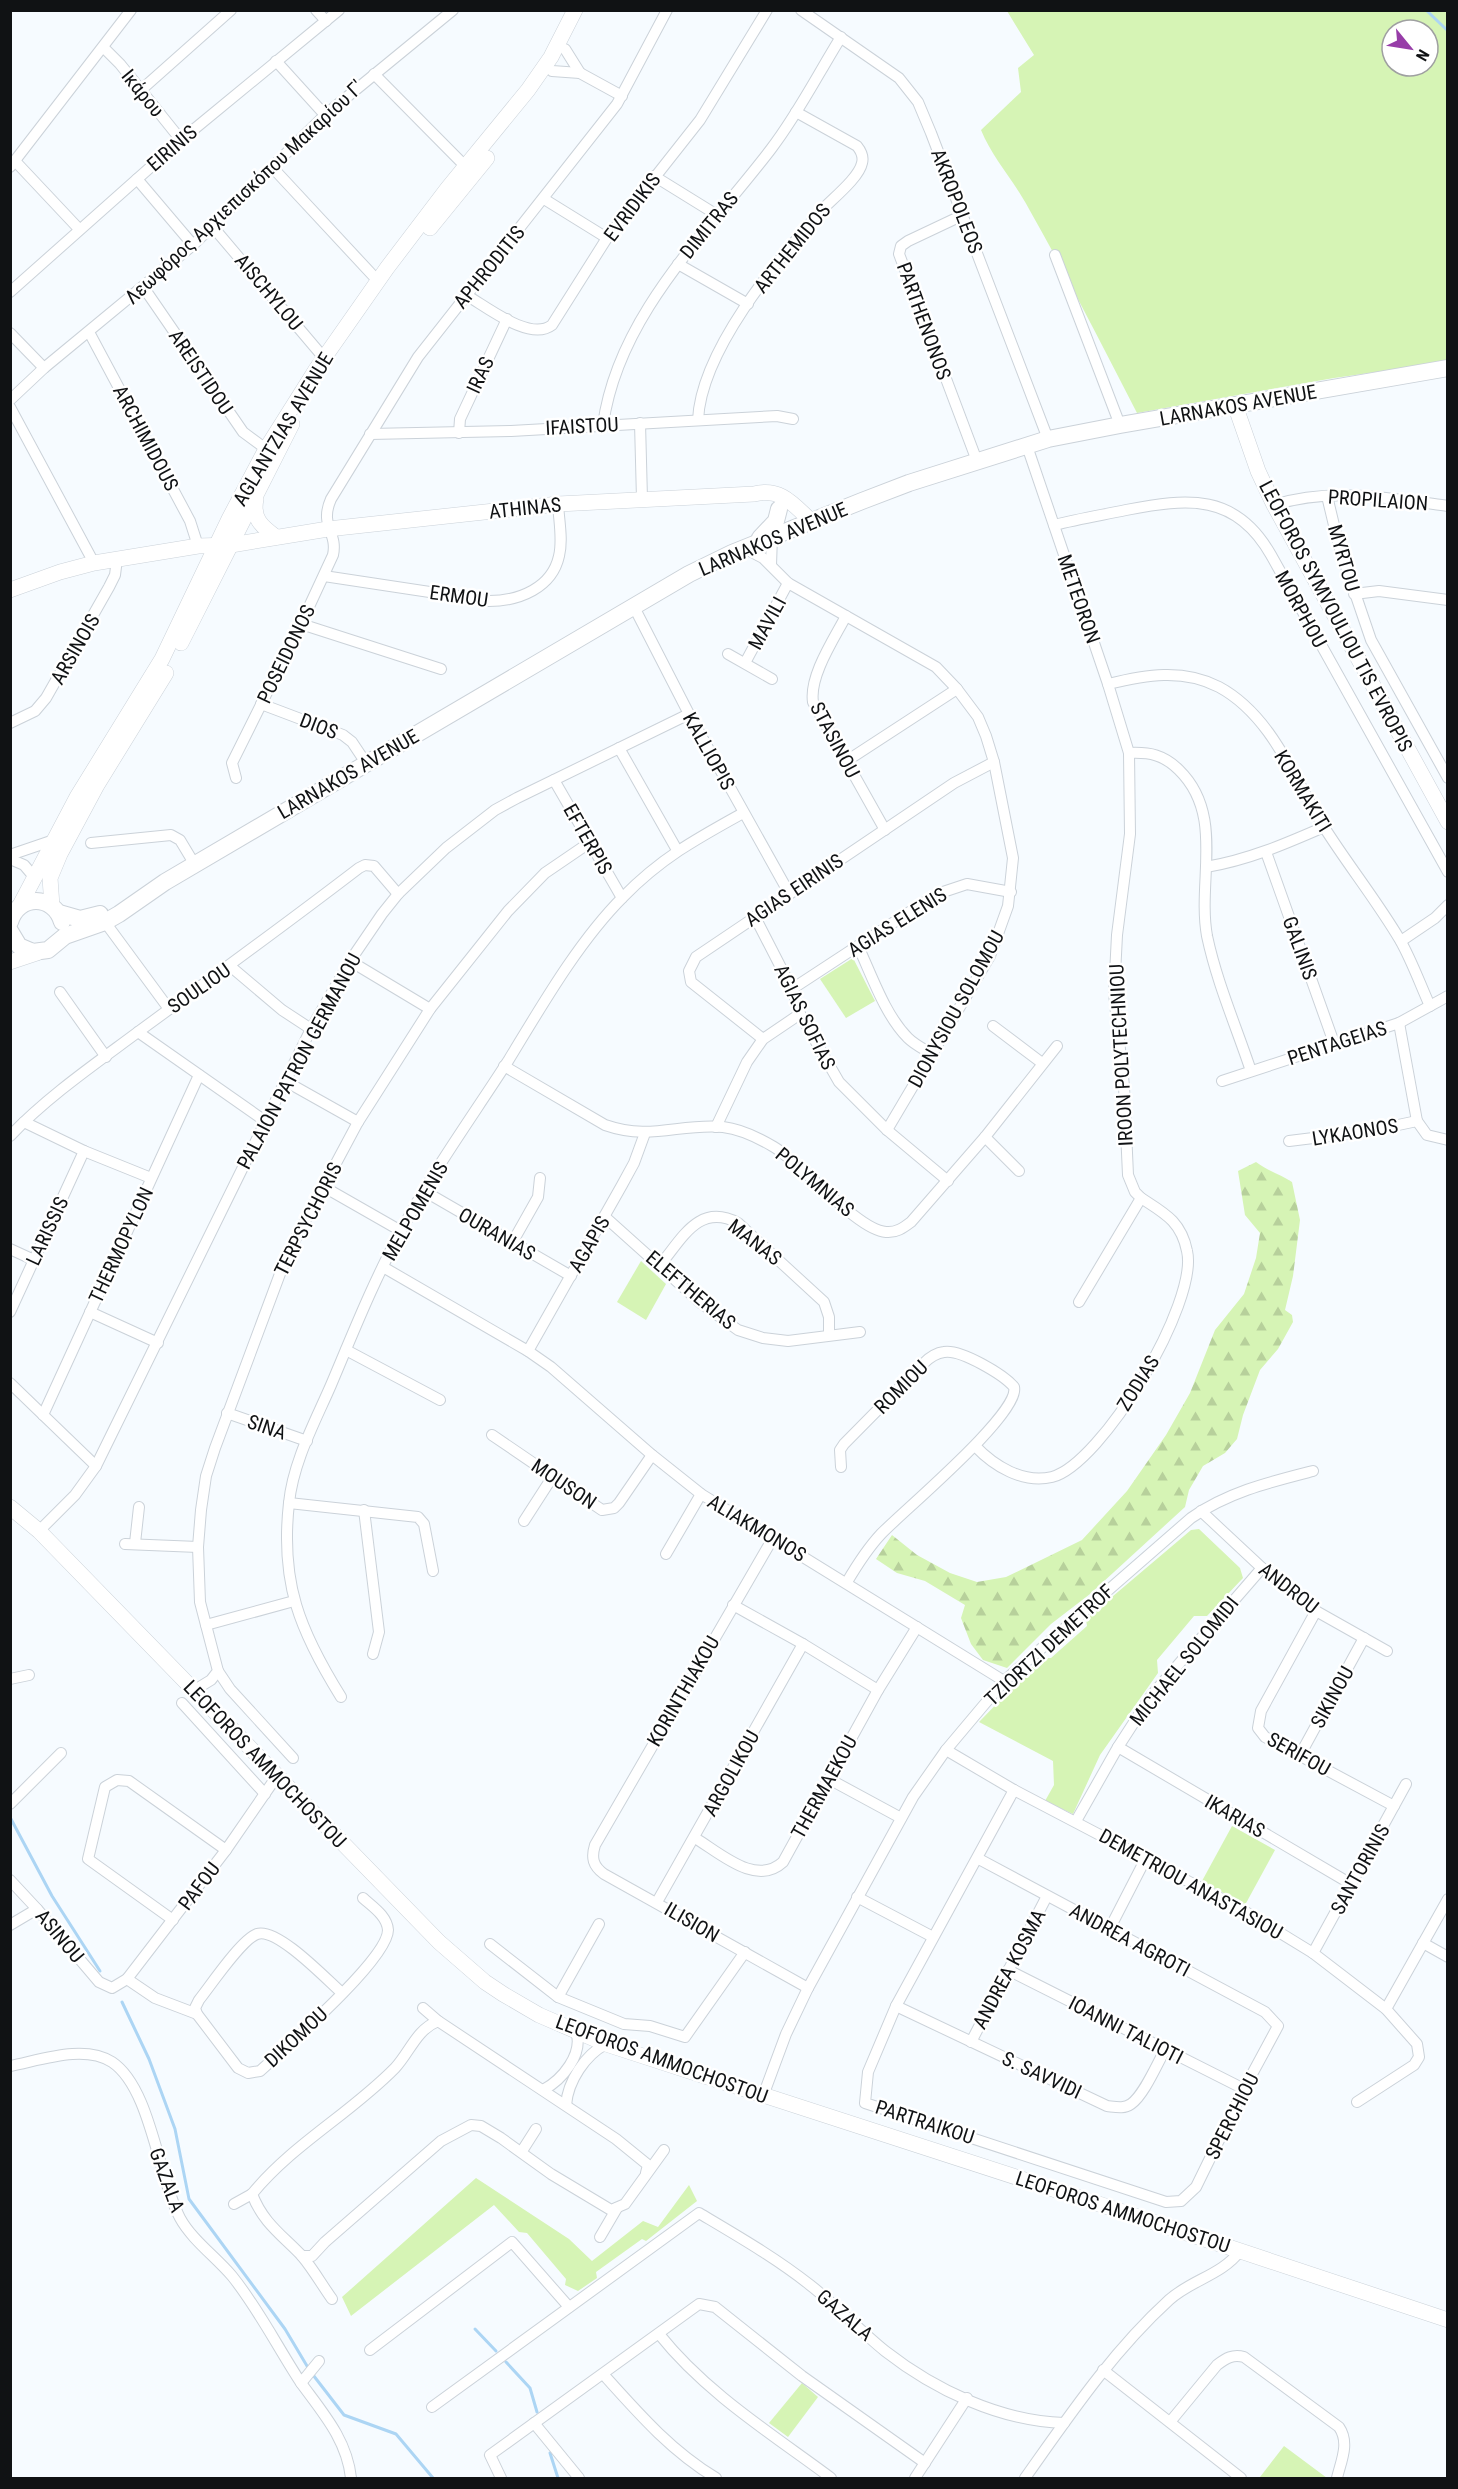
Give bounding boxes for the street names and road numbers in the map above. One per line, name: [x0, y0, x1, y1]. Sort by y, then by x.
street label: Ικάρου: [117, 64, 169, 122]
street label: Λεωφόρος Αρχιεπισκόπου Μακαρίου Γ': [120, 75, 368, 309]
street label: EIRINIS: [142, 120, 202, 176]
street label: AKROPOLEOS: [926, 145, 988, 257]
street label: EVRIDIKIS: [599, 168, 665, 246]
street label: DIMITRAS: [675, 187, 743, 263]
street label: ARTHEMIDOS: [749, 198, 835, 298]
street label: APHRODITIS: [448, 221, 530, 313]
street label: AISCHYLOU: [230, 249, 308, 335]
street label: PARTHENONOS: [892, 259, 956, 383]
street label: AREISTIDOU: [164, 325, 238, 419]
street label: AGLANTZIAS AVENUE: [228, 348, 338, 510]
street label: IRAS: [461, 353, 499, 397]
street label: LARNAKOS AVENUE: [1158, 379, 1318, 431]
street label: ARCHIMIDOUS: [108, 381, 184, 495]
street label: IFAISTOU: [545, 412, 619, 440]
street label: LEOFOROS SYMVOULIOU TIS EVROPIS: [1254, 476, 1418, 756]
street label: PROPILAION: [1327, 485, 1429, 515]
street label: ATHINAS: [488, 492, 562, 524]
street label: LARNAKOS AVENUE: [695, 497, 851, 581]
street label: MYRTOU: [1323, 522, 1365, 594]
street label: METEORON: [1053, 551, 1105, 647]
street label: MORPHOU: [1270, 566, 1332, 652]
street label: ERMOU: [428, 580, 490, 612]
street label: MAVILI: [743, 592, 791, 654]
street label: POSEIDONOS: [252, 601, 320, 707]
street label: ARSINOIS: [45, 610, 105, 688]
street label: STASINOU: [805, 698, 865, 782]
street label: DIOS: [297, 708, 341, 744]
street label: KALLIOPIS: [678, 708, 740, 794]
street label: LARNAKOS AVENUE: [273, 724, 423, 824]
street label: KORMAKITI: [1269, 746, 1337, 836]
street label: EFTERPIS: [558, 800, 618, 878]
street label: AGIAS EIRINIS: [740, 848, 848, 932]
street label: AGIAS ELENIS: [843, 882, 951, 962]
street label: GALINIS: [1278, 913, 1322, 983]
street label: DIONYSIOU SOLOMOU: [903, 926, 1009, 1092]
street label: PALAION PATRON GERMANOU: [232, 949, 366, 1173]
street label: SOULIOU: [163, 958, 235, 1018]
street label: AGIAS SOFIAS: [769, 961, 841, 1073]
street label: IROON POLYTECHNIOU: [1104, 963, 1138, 1147]
street label: PENTAGEIAS: [1284, 1016, 1390, 1070]
street label: LYKAONOS: [1310, 1113, 1400, 1151]
street label: POLYMNIAS: [771, 1142, 859, 1222]
street label: MELPOMENIS: [377, 1157, 453, 1265]
street label: TERPSYCHORIS: [269, 1158, 347, 1280]
street label: THERMOPYLON: [84, 1183, 158, 1307]
street label: LARISSIS: [21, 1193, 73, 1269]
street label: OURANIAS: [454, 1202, 540, 1266]
street label: AGAPIS: [563, 1211, 615, 1277]
street label: MANAS: [723, 1214, 787, 1270]
street label: ELEFTHERIAS: [641, 1246, 741, 1334]
street label: ZODIAS: [1112, 1351, 1164, 1415]
street label: ROMIOU: [869, 1355, 933, 1419]
street label: SINA: [244, 1409, 290, 1445]
street label: MOUSON: [527, 1454, 601, 1514]
street label: ALIAKMONOS: [703, 1489, 811, 1567]
street label: ANDROU: [1254, 1557, 1324, 1619]
street label: TZIORTZI DEMETROF: [980, 1579, 1118, 1711]
street label: MICHAEL SOLOMIDI: [1125, 1592, 1243, 1730]
street label: KORINTHIAKOU: [642, 1631, 724, 1751]
street label: SIKINOU: [1305, 1662, 1359, 1732]
street label: LEOFOROS AMMOCHOSTOU: [179, 1675, 351, 1853]
street label: ARGOLIKOU: [698, 1726, 764, 1820]
street label: SERIFOU: [1263, 1727, 1335, 1781]
street label: THERMAEKOU: [786, 1731, 862, 1843]
street label: IKARIAS: [1201, 1789, 1269, 1843]
street label: SANTORINIS: [1325, 1820, 1395, 1918]
street label: DEMETRIOU ANASTASIOU: [1095, 1824, 1287, 1944]
street label: PAFOU: [173, 1857, 225, 1915]
street label: ILISION: [660, 1897, 724, 1947]
street label: ANDREA AGROTI: [1066, 1898, 1194, 1982]
street label: ASINOU: [31, 1904, 89, 1968]
street label: ANDREA KOSMA: [967, 1905, 1051, 2033]
street label: IOANNI TALIOTI: [1065, 1991, 1187, 2069]
street label: DIKOMOU: [260, 2002, 332, 2072]
street label: LEOFOROS AMMOCHOSTOU: [553, 2009, 771, 2109]
street label: S. SAVVIDI: [998, 2046, 1086, 2104]
street label: SPERCHIOU: [1200, 2069, 1264, 2163]
street label: PARTRAIKOU: [873, 2095, 977, 2149]
street label: GAZALA: [144, 2145, 190, 2216]
street label: LEOFOROS AMMOCHOSTOU: [1013, 2166, 1233, 2258]
street label: GAZALA: [812, 2284, 878, 2346]

